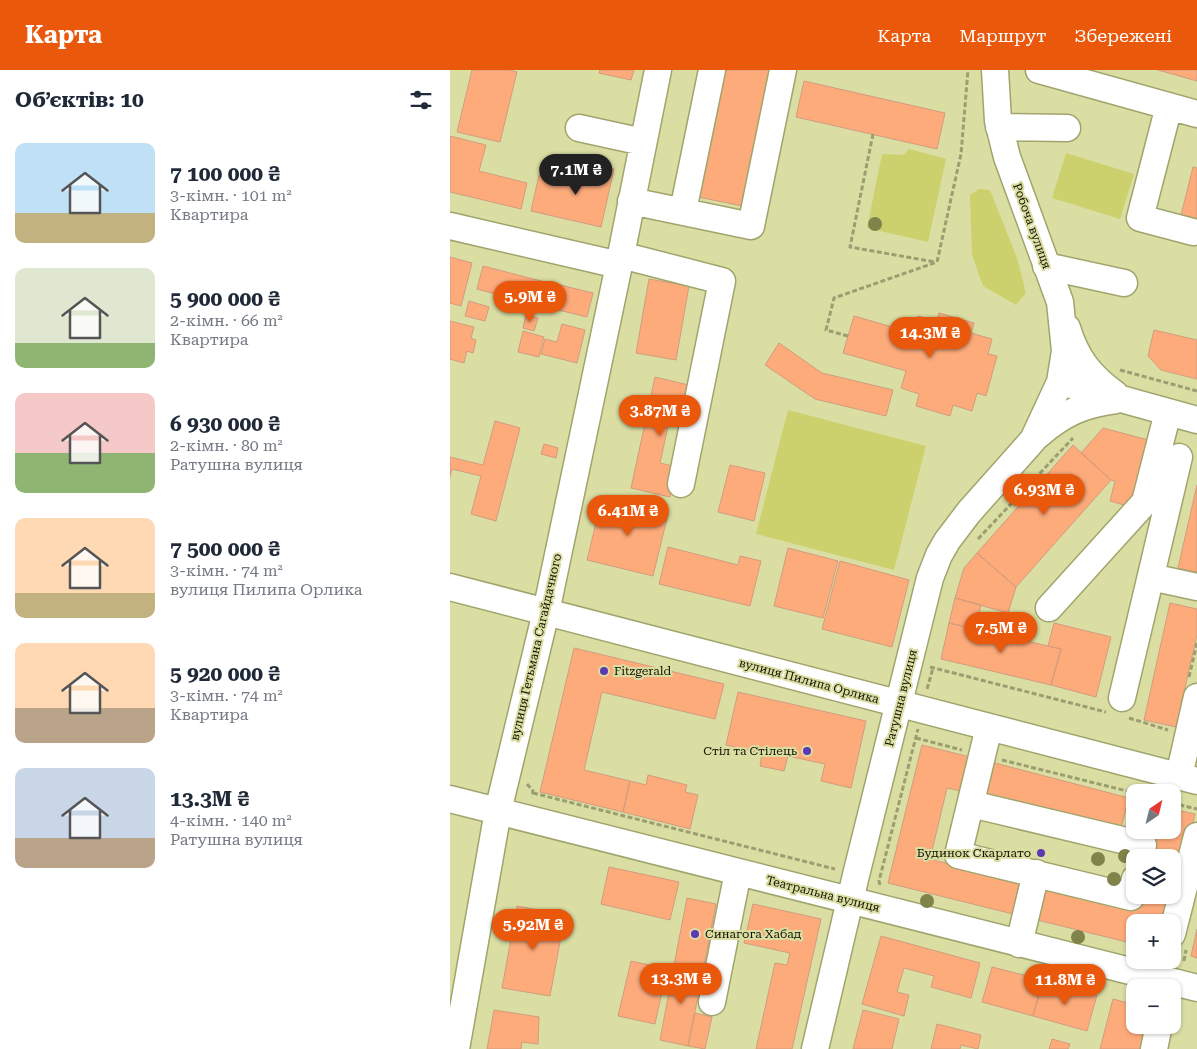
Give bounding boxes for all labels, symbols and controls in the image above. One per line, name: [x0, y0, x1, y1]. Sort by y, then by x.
text: Карта: [25, 21, 102, 49]
text: Карта: [877, 25, 931, 46]
text: Маршрут: [959, 25, 1046, 46]
text: Збережені: [1074, 25, 1172, 46]
icon: filters: [407, 86, 435, 114]
text: Об’єктів: 10: [15, 88, 144, 112]
pin: 7.1M ₴: [535, 154, 617, 196]
text: 7.1M ₴: [550, 160, 602, 179]
text: 7 100 000 ₴: [170, 162, 280, 186]
icon: home: [55, 163, 115, 223]
street label: Робоча вулиця: [1010, 181, 1054, 271]
text: 3-кімн. · 101 m²: [170, 186, 292, 205]
text: Квартира: [170, 205, 248, 224]
pin: 5.9M ₴: [489, 280, 571, 323]
text: 5 900 000 ₴: [170, 287, 280, 311]
text: 5.9M ₴: [504, 287, 556, 306]
icon: home: [55, 288, 115, 348]
text: 2-кімн. · 66 m²: [170, 311, 283, 330]
pin: 14.3M ₴: [884, 316, 976, 359]
text: 14.3M ₴: [900, 323, 960, 342]
text: Квартира: [170, 330, 248, 349]
pin: 3.87M ₴: [614, 394, 706, 437]
text: 3.87M ₴: [630, 401, 690, 420]
text: 6 930 000 ₴: [170, 412, 280, 436]
icon: home: [55, 413, 115, 473]
text: 2-кімн. · 80 m²: [170, 436, 283, 455]
text: Ратушна вулиця: [170, 455, 303, 474]
pin: 6.93M ₴: [998, 474, 1090, 516]
text: 6.93M ₴: [1014, 480, 1074, 499]
pin: 6.41M ₴: [582, 494, 674, 537]
text: 6.41M ₴: [598, 501, 658, 520]
text: 7 500 000 ₴: [170, 537, 280, 561]
icon: home: [55, 538, 115, 598]
street label: вулиця Гетьмана Сагайдачного: [508, 552, 564, 742]
text: 3-кімн. · 74 m²: [170, 561, 283, 580]
text: вулиця Пилипа Орлика: [170, 580, 363, 599]
pin: 7.5M ₴: [960, 612, 1042, 654]
text: 7.5M ₴: [975, 618, 1027, 637]
street label: Ратушна вулиця: [882, 648, 920, 748]
street label: вулиця Пилипа Орлика: [737, 656, 881, 707]
text: 5 920 000 ₴: [170, 662, 280, 686]
icon: home: [55, 663, 115, 723]
place label: Fitzgerald: [614, 664, 671, 678]
marker: Fitzgerald: [598, 665, 610, 677]
text: 3-кімн. · 74 m²: [170, 686, 283, 705]
text: Квартира: [170, 705, 248, 724]
place label: Стіл та Стілець: [703, 744, 798, 758]
marker: Стіл та Стілець: [801, 745, 813, 757]
north arrow: [1126, 784, 1181, 839]
map controls: [1126, 784, 1181, 1034]
text: 13.3M ₴: [170, 787, 249, 811]
icon: home: [55, 788, 115, 848]
text: 4-кімн. · 140 m²: [170, 811, 292, 830]
text: Ратушна вулиця: [170, 830, 303, 849]
place label: Будинок Скарлато: [917, 846, 1031, 860]
marker: Будинок Скарлато: [1035, 847, 1047, 859]
button: layers: [1126, 849, 1181, 904]
street label: Театральна вулиця: [765, 873, 881, 915]
pin: 5.92M ₴: [487, 908, 579, 951]
button: +: [1126, 914, 1181, 969]
text: 5.92M ₴: [503, 915, 563, 934]
place label: Синагога Хабад: [705, 927, 802, 941]
marker: Синагога Хабад: [689, 928, 701, 940]
pin: 13.3M ₴: [635, 962, 727, 1005]
pin: 11.8M ₴: [1019, 964, 1111, 1006]
text: 13.3M ₴: [651, 969, 711, 988]
text: 11.8M ₴: [1035, 970, 1095, 989]
button: −: [1126, 979, 1181, 1034]

